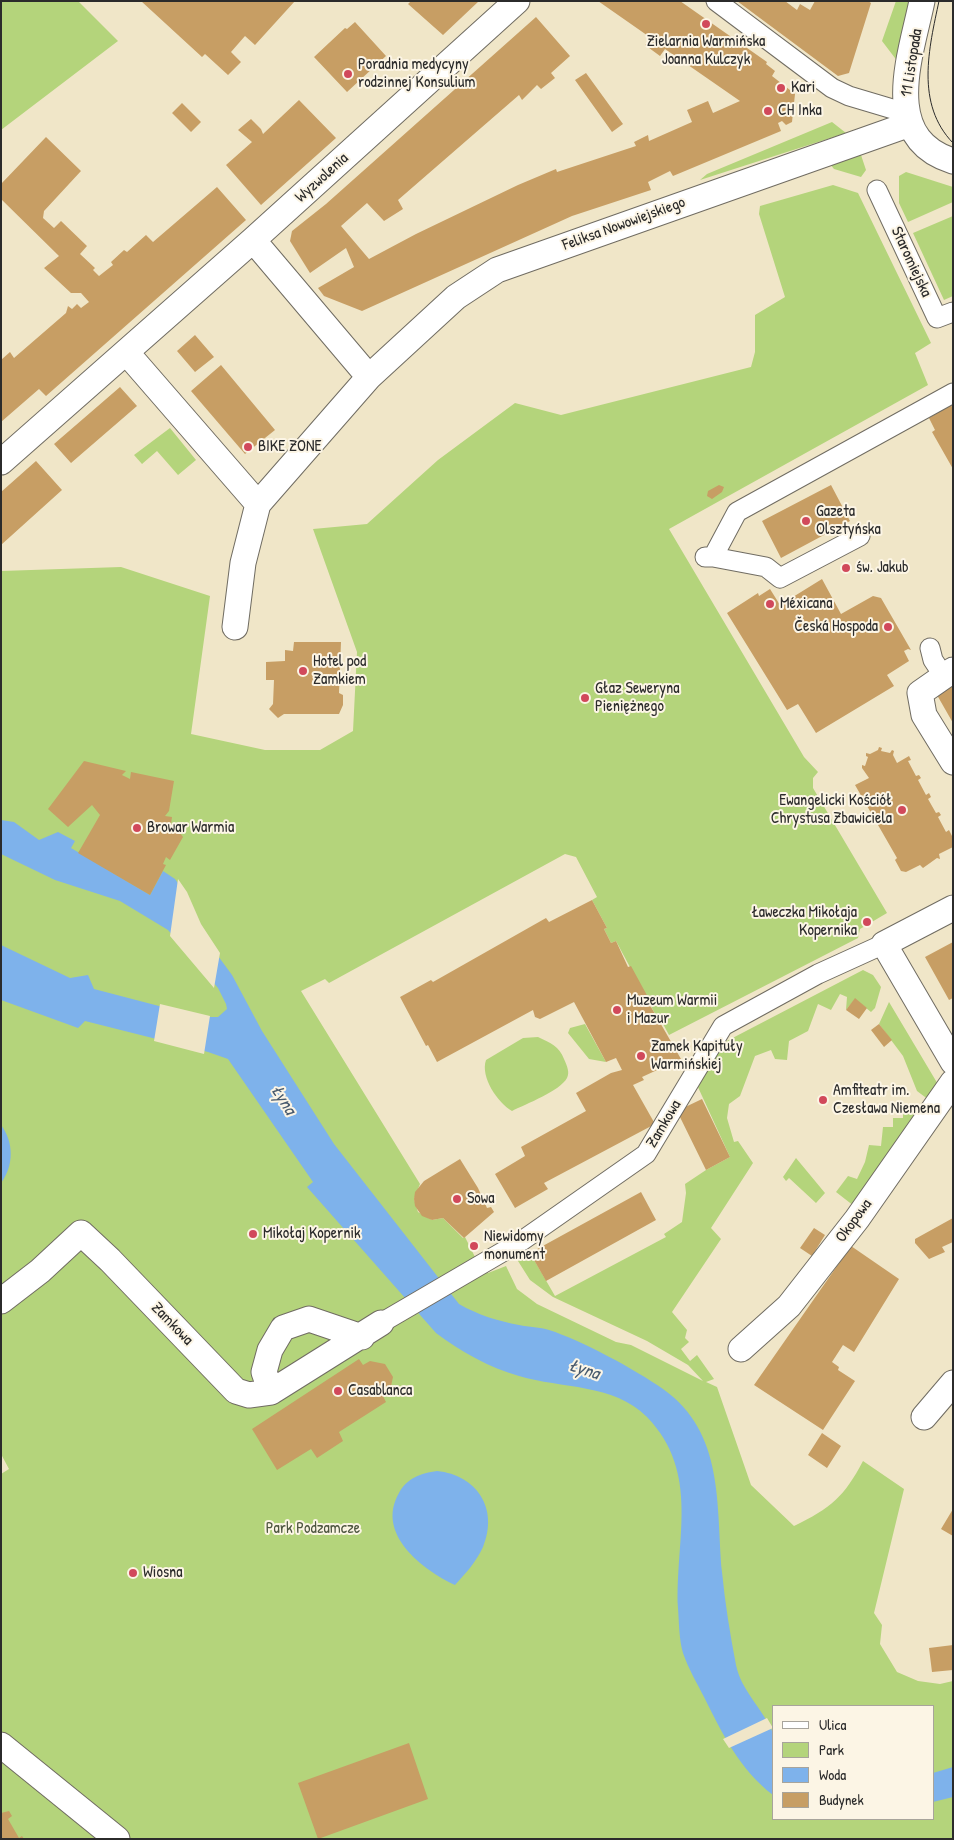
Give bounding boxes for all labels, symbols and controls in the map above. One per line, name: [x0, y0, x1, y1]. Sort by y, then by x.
marker: Zielarnia Warmińska Joanna Kulczyk: [700, 18, 712, 30]
street label: 11 Listopada: [897, 28, 927, 98]
place label: Zielarnia Warmińska Joanna Kulczyk: [647, 32, 765, 70]
place label: Poradnia medycyny rodzinnej Konsulium: [358, 55, 475, 93]
marker: Poradnia medycyny rodzinnej Konsulium: [342, 68, 354, 80]
place label: Kari: [791, 78, 815, 98]
marker: Kari: [775, 82, 787, 94]
place label: CH Inka: [778, 101, 822, 121]
marker: CH Inka: [762, 105, 774, 117]
street label: Wyzwolenia: [291, 149, 353, 207]
street label: Feliksa Nowowiejskiego: [560, 193, 688, 255]
street label: Staromiejska: [886, 224, 936, 300]
place label: BIKE ZONE: [258, 437, 322, 457]
marker: BIKE ZONE: [242, 441, 254, 453]
place label: Gazeta Olsztyńska: [816, 502, 881, 540]
marker: Gazeta Olsztyńska: [800, 515, 812, 527]
place label: św. Jakub: [856, 558, 908, 578]
marker: św. Jakub: [840, 562, 852, 574]
place label: Méxicana: [780, 594, 833, 614]
marker: Méxicana: [764, 598, 776, 610]
place label: Česká Hospoda: [794, 617, 878, 637]
marker: Česká Hospoda: [882, 621, 894, 633]
place label: Hotel pod Zamkiem: [313, 652, 366, 690]
marker: Hotel pod Zamkiem: [297, 665, 309, 677]
place label: Głaz Seweryna Pieniężnego: [595, 679, 679, 717]
marker: Głaz Seweryna Pieniężnego: [579, 692, 591, 704]
place label: Ewangelicki Kościół Chrystusa Zbawiciela: [771, 791, 892, 829]
marker: Ewangelicki Kościół Chrystusa Zbawiciela: [896, 804, 908, 816]
place label: Browar Warmia: [147, 818, 234, 838]
marker: Browar Warmia: [131, 822, 143, 834]
place label: Ławeczka Mikołaja Kopernika: [752, 903, 857, 941]
marker: Ławeczka Mikołaja Kopernika: [861, 916, 873, 928]
place label: Muzeum Warmii i Mazur: [627, 991, 717, 1029]
marker: Muzeum Warmii i Mazur: [611, 1004, 623, 1016]
place label: Zamek Kapituły Warmińskiej: [651, 1037, 743, 1075]
marker: Zamek Kapituły Warmińskiej: [635, 1050, 647, 1062]
water label: Łyna: [266, 1081, 300, 1119]
place label: Amfiteatr im. Czesława Niemena: [833, 1081, 940, 1119]
marker: Amfiteatr im. Czesława Niemena: [817, 1094, 829, 1106]
street label: Zamkowa: [642, 1097, 686, 1151]
place label: Sowa: [467, 1189, 494, 1209]
marker: Sowa: [451, 1193, 463, 1205]
street label: Okopowa: [832, 1196, 876, 1246]
place label: Mikołaj Kopernik: [263, 1224, 361, 1244]
place label: Niewidomy monument: [484, 1227, 545, 1265]
marker: Mikołaj Kopernik: [247, 1228, 259, 1240]
marker: Niewidomy monument: [468, 1240, 480, 1252]
street label: Zamkowa: [147, 1299, 197, 1349]
water label: Łyna: [566, 1355, 602, 1385]
place label: Casablanca: [348, 1381, 412, 1401]
marker: Casablanca: [332, 1385, 344, 1397]
park label: Park Podzamcze: [266, 1519, 360, 1539]
place label: Wiosna: [143, 1563, 183, 1583]
marker: Wiosna: [127, 1567, 139, 1579]
legend: [772, 1705, 934, 1820]
text: Ulica: [819, 1714, 846, 1735]
text: Park: [819, 1739, 844, 1760]
text: Woda: [819, 1764, 846, 1785]
text: Budynek: [819, 1789, 864, 1810]

